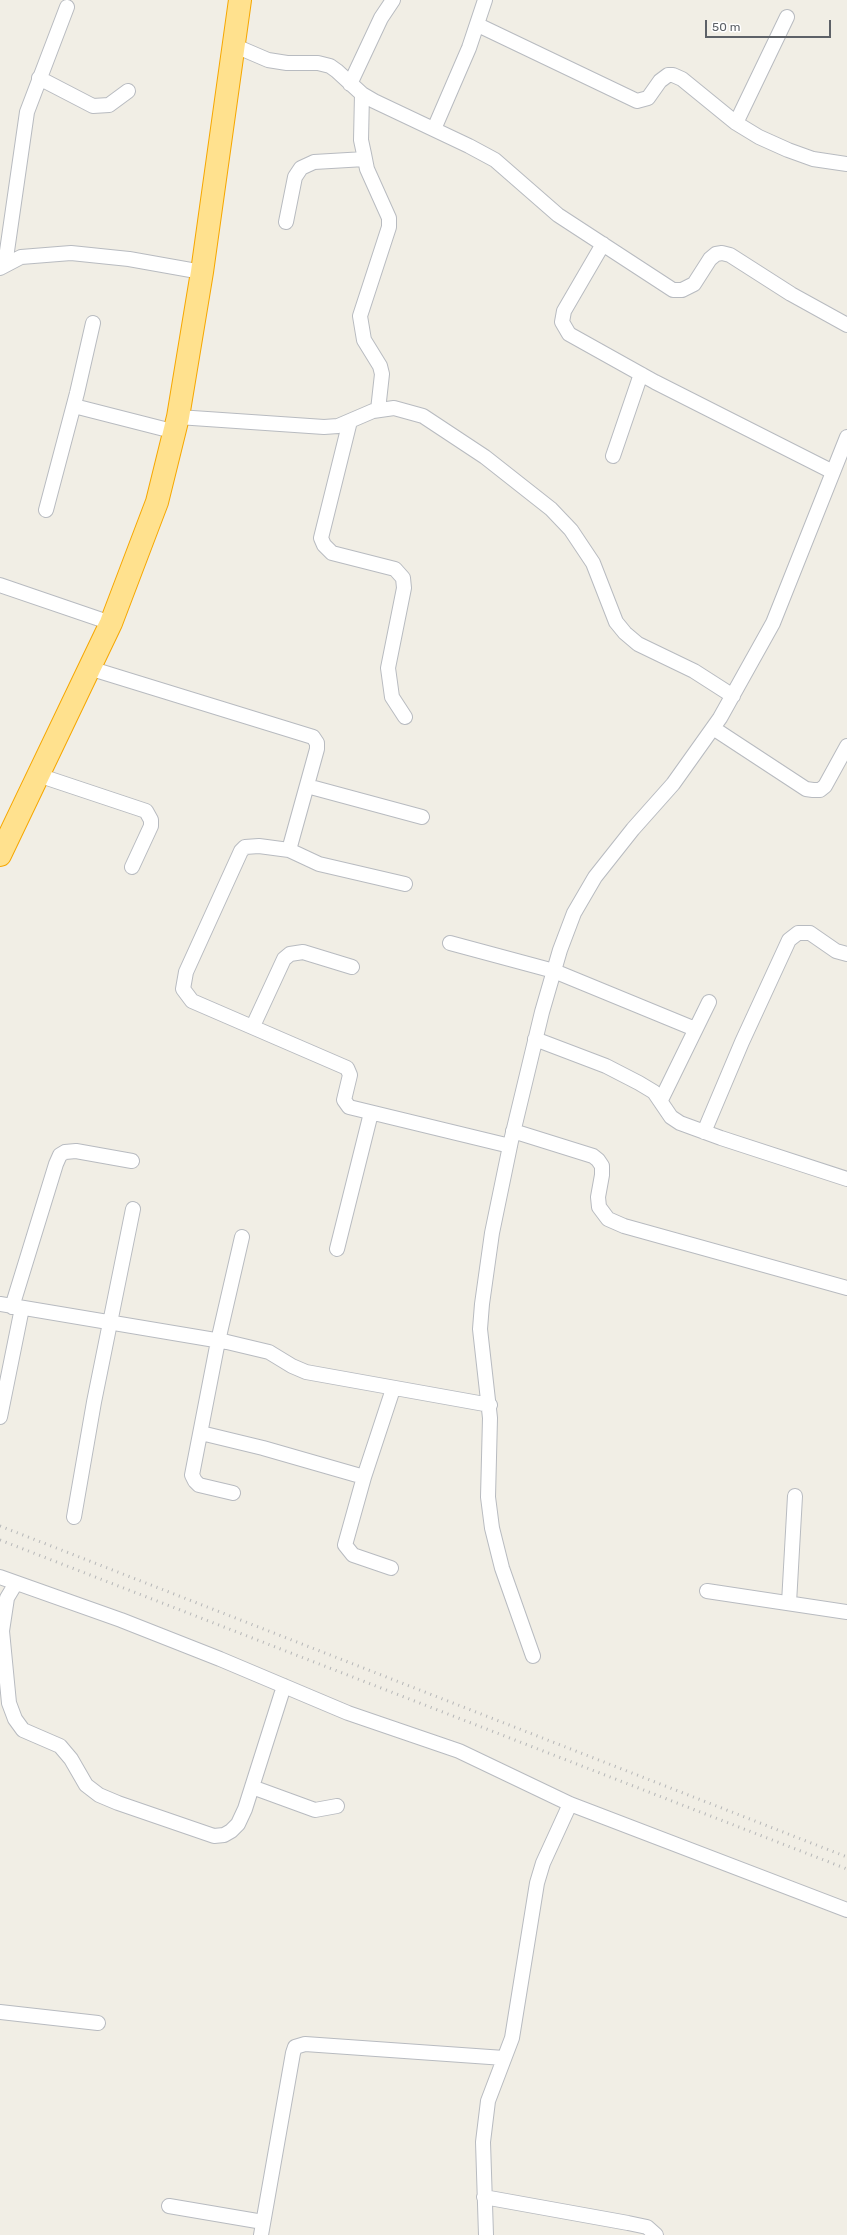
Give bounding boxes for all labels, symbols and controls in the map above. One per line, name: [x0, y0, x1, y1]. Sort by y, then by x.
scale bar: [707, 12, 833, 38]
text: 50 m: [712, 20, 740, 34]

